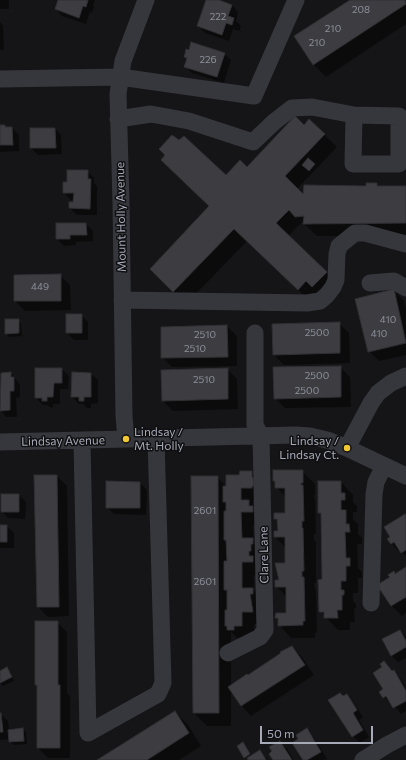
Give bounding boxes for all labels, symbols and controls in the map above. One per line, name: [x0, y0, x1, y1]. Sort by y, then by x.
house number: 208: [352, 4, 370, 16]
house number: 222: [210, 11, 226, 23]
house number: 210: [325, 23, 341, 35]
house number: 210: [309, 37, 325, 49]
house number: 226: [199, 54, 217, 66]
street label: Mount Holly Avenue: [113, 162, 129, 272]
house number: 449: [31, 281, 49, 293]
house number: 410: [380, 314, 396, 326]
house number: 2500: [305, 327, 329, 339]
house number: 410: [371, 328, 387, 340]
house number: 2510: [194, 329, 216, 341]
house number: 2510: [184, 343, 206, 355]
house number: 2500: [305, 370, 329, 382]
house number: 2510: [193, 374, 215, 386]
house number: 2500: [295, 385, 319, 397]
place label: Lindsay / Mt. Holly: [134, 425, 184, 453]
street label: Lindsay Avenue: [21, 433, 105, 449]
marker: Lindsay / Mt. Holly: [121, 434, 131, 444]
place label: Lindsay / Lindsay Ct.: [279, 434, 339, 462]
marker: Lindsay / Lindsay Ct.: [342, 443, 352, 453]
house number: 2601: [194, 505, 216, 517]
street label: Clare Lane: [256, 526, 272, 584]
house number: 2601: [194, 576, 216, 588]
scale bar: [262, 718, 375, 744]
text: 50 m: [267, 726, 295, 740]

